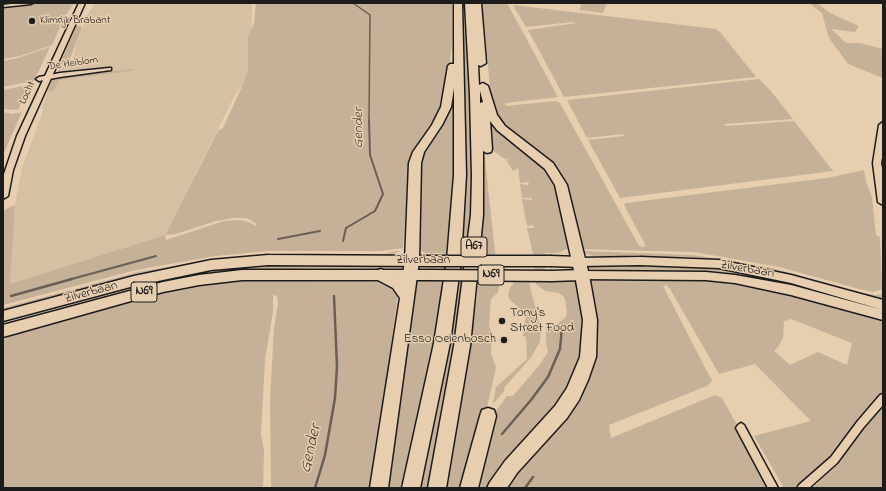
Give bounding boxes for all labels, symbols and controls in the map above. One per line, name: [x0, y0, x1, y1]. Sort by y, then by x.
place label: Klimrijk Brabant: [40, 14, 110, 28]
marker: Klimrijk Brabant: [27, 16, 37, 26]
street label: De Heiblom: [47, 54, 99, 74]
street label: Locht: [17, 80, 39, 106]
water label: Gender: [352, 108, 368, 148]
road number: A67: [461, 237, 487, 257]
street label: Zilverbaan: [396, 253, 450, 269]
street label: Zilverbaan: [719, 258, 775, 282]
road number: N69: [478, 265, 504, 285]
street label: Zilverbaan: [63, 278, 119, 308]
road number: N69: [131, 282, 157, 302]
place label: Tony's Street Food: [510, 306, 574, 337]
marker: Tony's Street Food: [497, 316, 507, 326]
place label: Esso Oeienbosch: [404, 332, 496, 348]
marker: Esso Oeienbosch: [499, 335, 509, 345]
water label: Gender: [297, 423, 327, 475]

